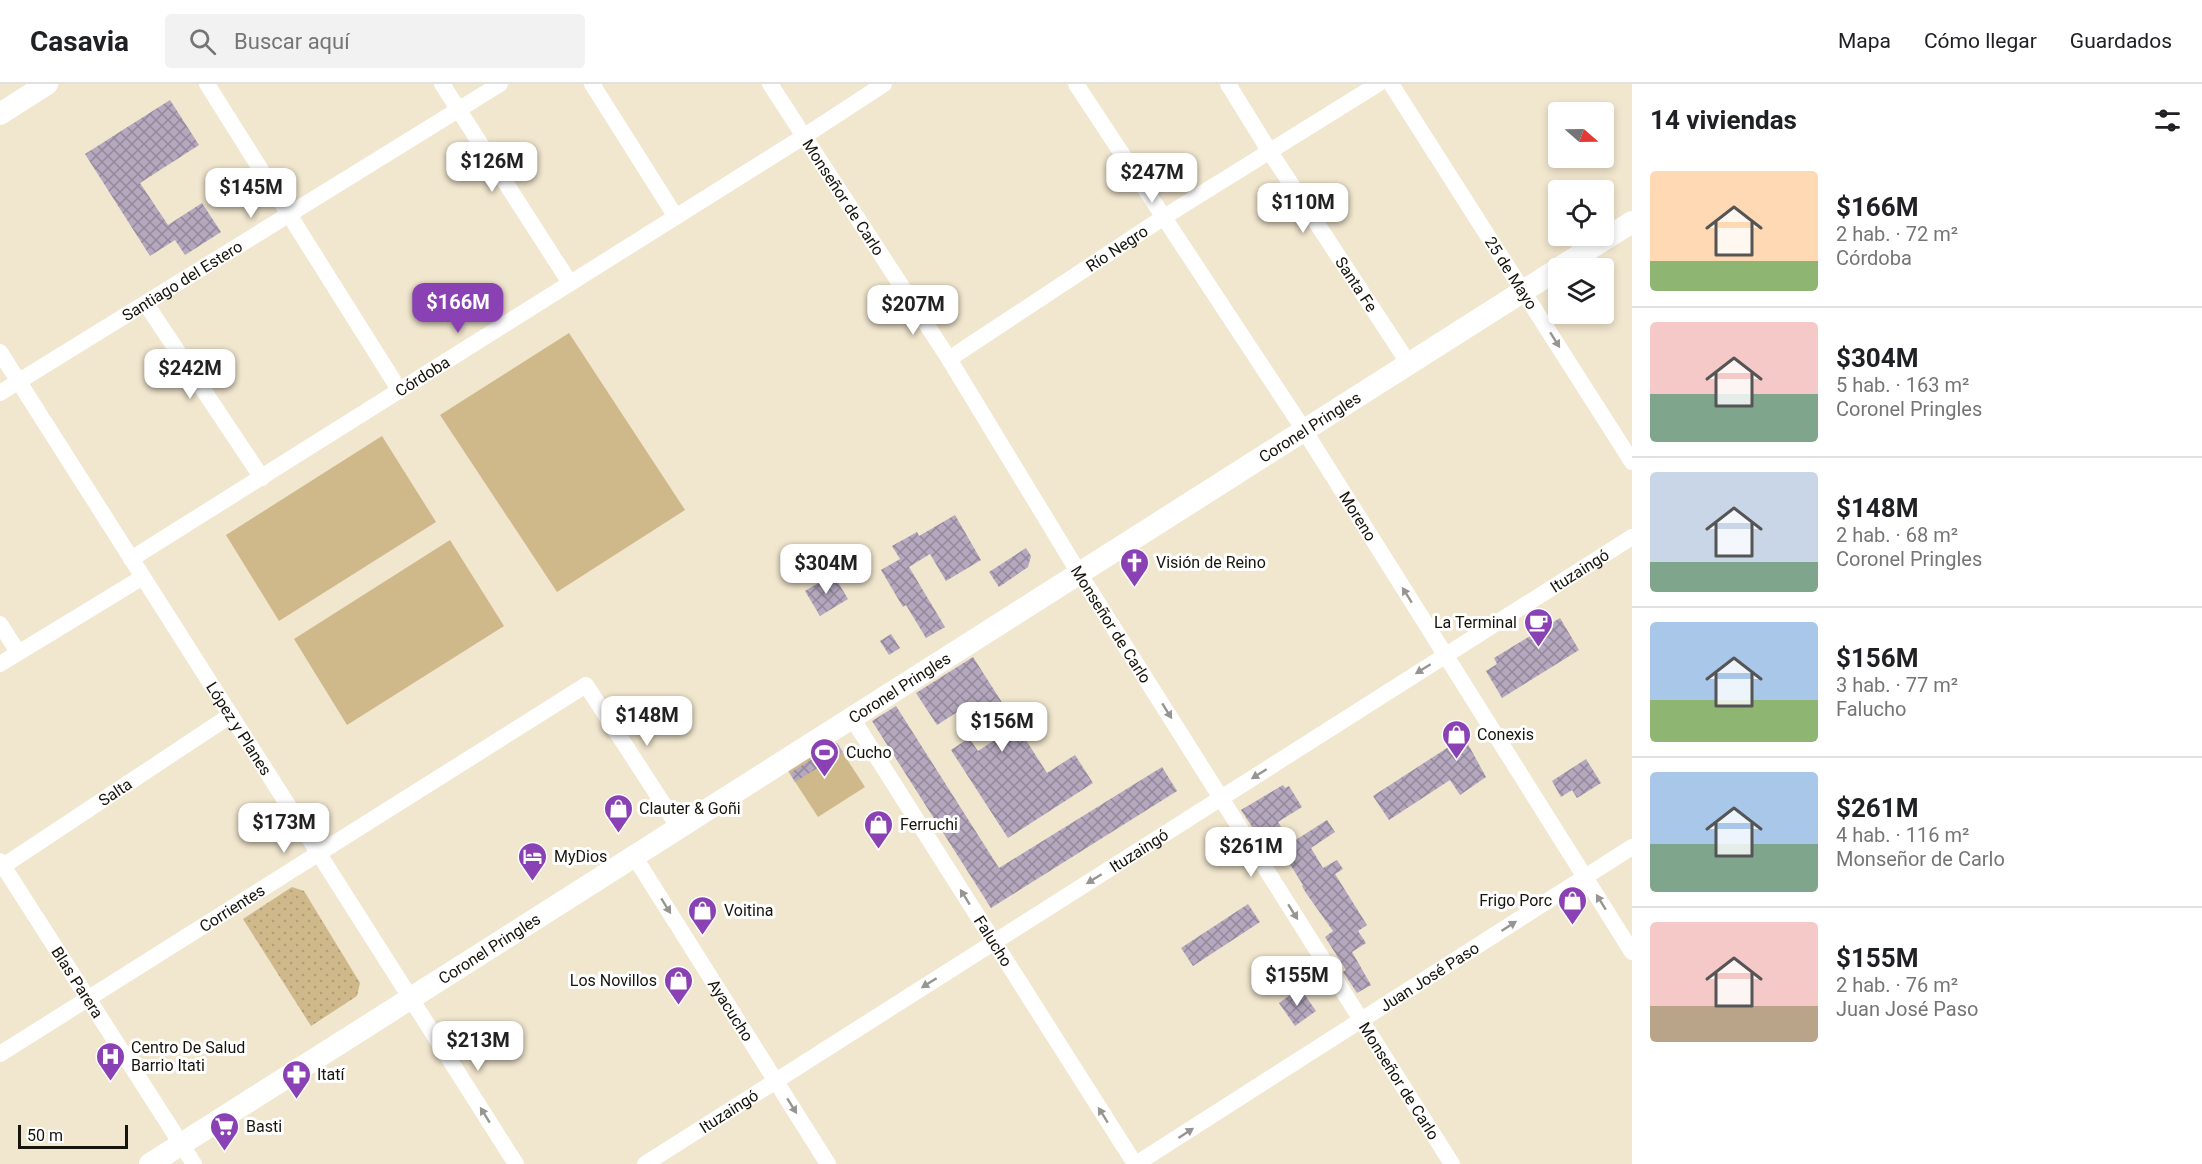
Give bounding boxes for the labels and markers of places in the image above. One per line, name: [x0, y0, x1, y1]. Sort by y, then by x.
pin: $126M: [450, 142, 534, 193]
pin: $247M: [1110, 153, 1194, 204]
pin: $145M: [209, 168, 293, 219]
pin: $110M: [1261, 183, 1345, 234]
pin: $166M: [416, 283, 500, 334]
pin: $207M: [871, 285, 955, 336]
pin: $242M: [148, 349, 232, 400]
pin: $304M: [784, 544, 868, 595]
church icon: Visión de Reino: [1119, 546, 1151, 588]
place label: Visión de Reino: [1156, 553, 1266, 572]
cafe icon: La Terminal: [1522, 606, 1554, 648]
place label: La Terminal: [1434, 613, 1517, 632]
pin: $148M: [605, 696, 689, 747]
pin: $156M: [960, 702, 1044, 753]
shop icon: Conexis: [1440, 718, 1472, 760]
place label: Conexis: [1477, 725, 1534, 744]
sports icon: Cucho: [809, 736, 841, 778]
place label: Cucho: [846, 743, 892, 762]
shop icon: Clauter & Goñi: [602, 792, 634, 834]
place label: Clauter & Goñi: [639, 799, 741, 818]
pin: $173M: [242, 803, 326, 854]
shop icon: Ferruchi: [863, 808, 895, 850]
place label: Ferruchi: [900, 815, 958, 834]
pin: $261M: [1209, 827, 1293, 878]
hotel icon: MyDios: [517, 840, 549, 882]
place label: MyDios: [554, 847, 607, 866]
shop icon: Frigo Porc: [1557, 884, 1589, 926]
place label: Frigo Porc: [1479, 891, 1552, 910]
shop icon: Voitina: [687, 894, 719, 936]
place label: Voitina: [724, 901, 774, 920]
pin: $155M: [1255, 956, 1339, 1007]
shop icon: Los Novillos: [662, 964, 694, 1006]
place label: Los Novillos: [570, 971, 657, 990]
pin: $213M: [436, 1021, 520, 1072]
place label: Centro De Salud Barrio Itati: [131, 1038, 245, 1075]
hospital icon: Centro De Salud Barrio Itati: [94, 1040, 126, 1082]
pharmacy icon: Itatí: [280, 1058, 312, 1100]
place label: Itatí: [317, 1065, 346, 1084]
supermarket icon: Basti: [209, 1110, 241, 1152]
place label: Basti: [246, 1117, 282, 1136]

